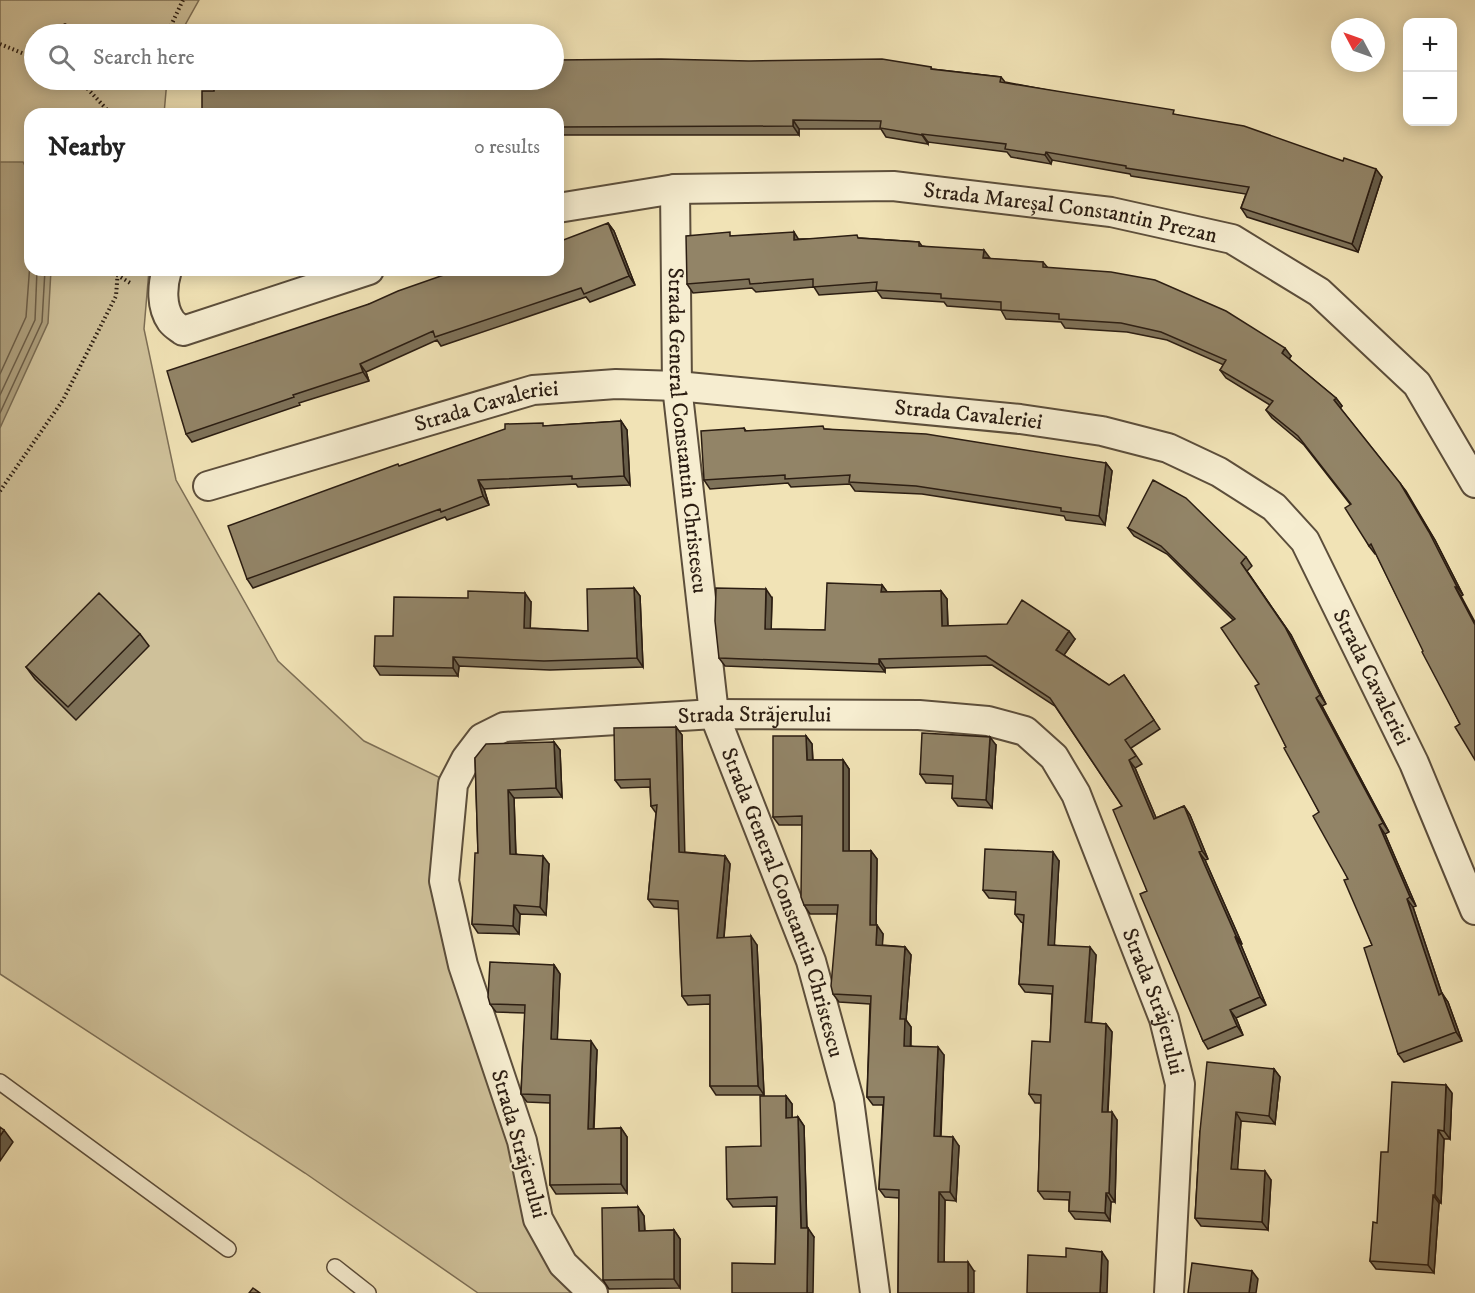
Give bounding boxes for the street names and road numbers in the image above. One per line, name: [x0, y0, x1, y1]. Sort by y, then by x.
street label: Strada Mareșal Constantin Prezan: [922, 176, 1220, 249]
street label: Strada General Constantin Christescu: [662, 267, 714, 595]
street label: Strada Cavaleriei: [411, 375, 559, 438]
street label: Strada Cavaleriei: [893, 394, 1044, 436]
street label: Strada Cavaleriei: [1327, 605, 1417, 750]
street label: Strada Străjerului: [677, 700, 831, 730]
street label: Strada General Constantin Christescu: [715, 744, 850, 1060]
street label: Strada Străjerului: [1116, 924, 1191, 1078]
street label: Strada Străjerului: [485, 1067, 553, 1221]

